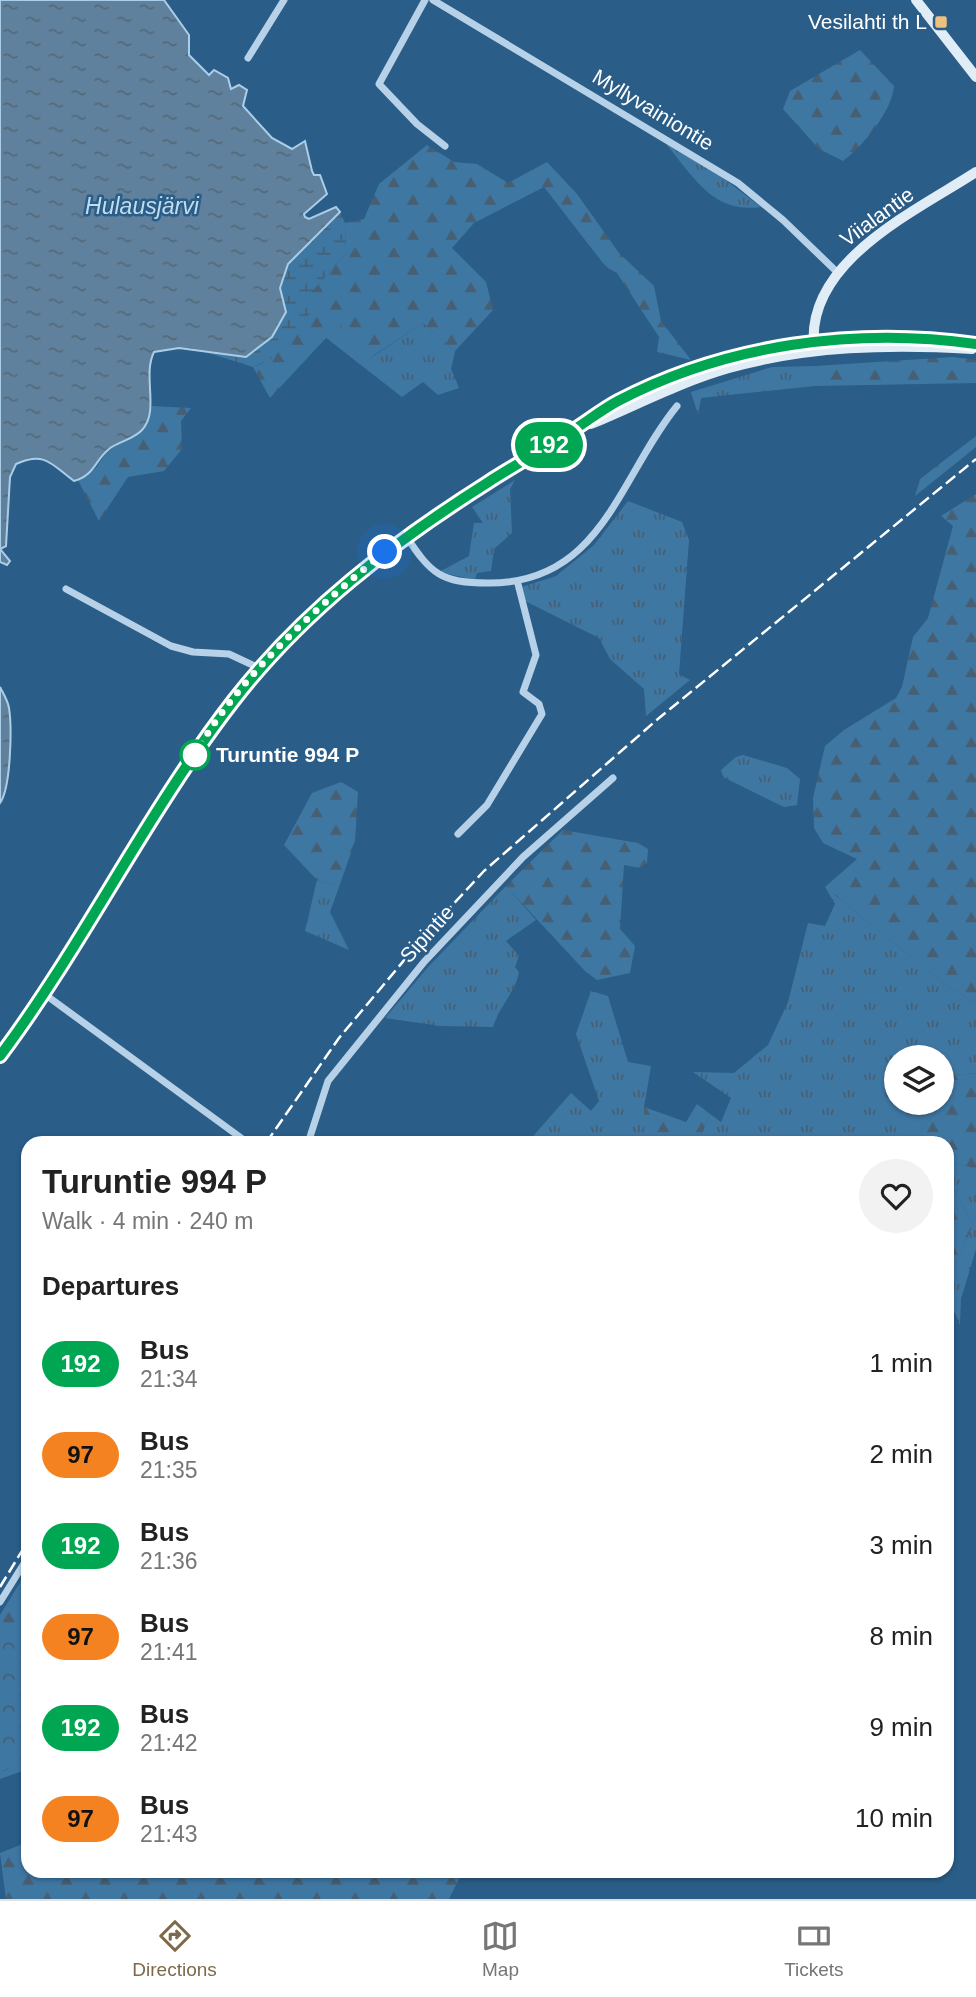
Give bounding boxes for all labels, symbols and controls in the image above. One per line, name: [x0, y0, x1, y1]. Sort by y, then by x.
place label: Vesilahti th L: [808, 10, 927, 33]
marker: Vesilahti th L: [933, 14, 949, 30]
street label: Myllyvainiontie: [589, 65, 718, 155]
street label: Viialantie: [836, 182, 918, 251]
water label: Hulausjärvi: [85, 193, 200, 219]
line badge: 192: [509, 422, 589, 468]
text: 192: [529, 431, 569, 458]
your location: [367, 534, 402, 569]
marker: Turuntie 994 P: [180, 740, 210, 770]
place label: Turuntie 994 P: [216, 743, 359, 766]
street label: Sipintie: [395, 900, 458, 967]
map controls: [884, 1045, 954, 1115]
button: layers: [884, 1045, 954, 1115]
button: heart: [859, 1159, 933, 1233]
text: Turuntie 994 P: [42, 1163, 267, 1200]
text: Walk · 4 min · 240 m: [42, 1208, 253, 1234]
text: Departures: [42, 1271, 179, 1301]
text: Bus: [140, 1335, 189, 1365]
text: 1 min: [869, 1348, 933, 1378]
text: 192: [60, 1350, 101, 1377]
text: 21:34: [140, 1366, 198, 1392]
text: Bus: [140, 1426, 189, 1456]
text: 2 min: [869, 1439, 933, 1469]
text: 97: [67, 1441, 94, 1468]
text: 21:35: [140, 1457, 198, 1483]
text: Bus: [140, 1517, 189, 1547]
text: 3 min: [869, 1530, 933, 1560]
text: 192: [60, 1532, 101, 1559]
text: 21:36: [140, 1548, 198, 1574]
text: Bus: [140, 1608, 189, 1638]
text: 8 min: [869, 1621, 933, 1651]
text: 97: [67, 1623, 94, 1650]
text: 21:41: [140, 1639, 198, 1665]
text: Bus: [140, 1699, 189, 1729]
text: 9 min: [869, 1712, 933, 1742]
text: 192: [60, 1714, 101, 1741]
text: 21:42: [140, 1730, 198, 1756]
text: Bus: [140, 1790, 189, 1820]
text: 10 min: [855, 1803, 933, 1833]
text: 97: [67, 1805, 94, 1832]
text: 21:43: [140, 1821, 198, 1847]
tab: Directions: [132, 1917, 217, 1981]
tab: Map: [481, 1917, 519, 1981]
tab: Tickets: [784, 1917, 844, 1981]

